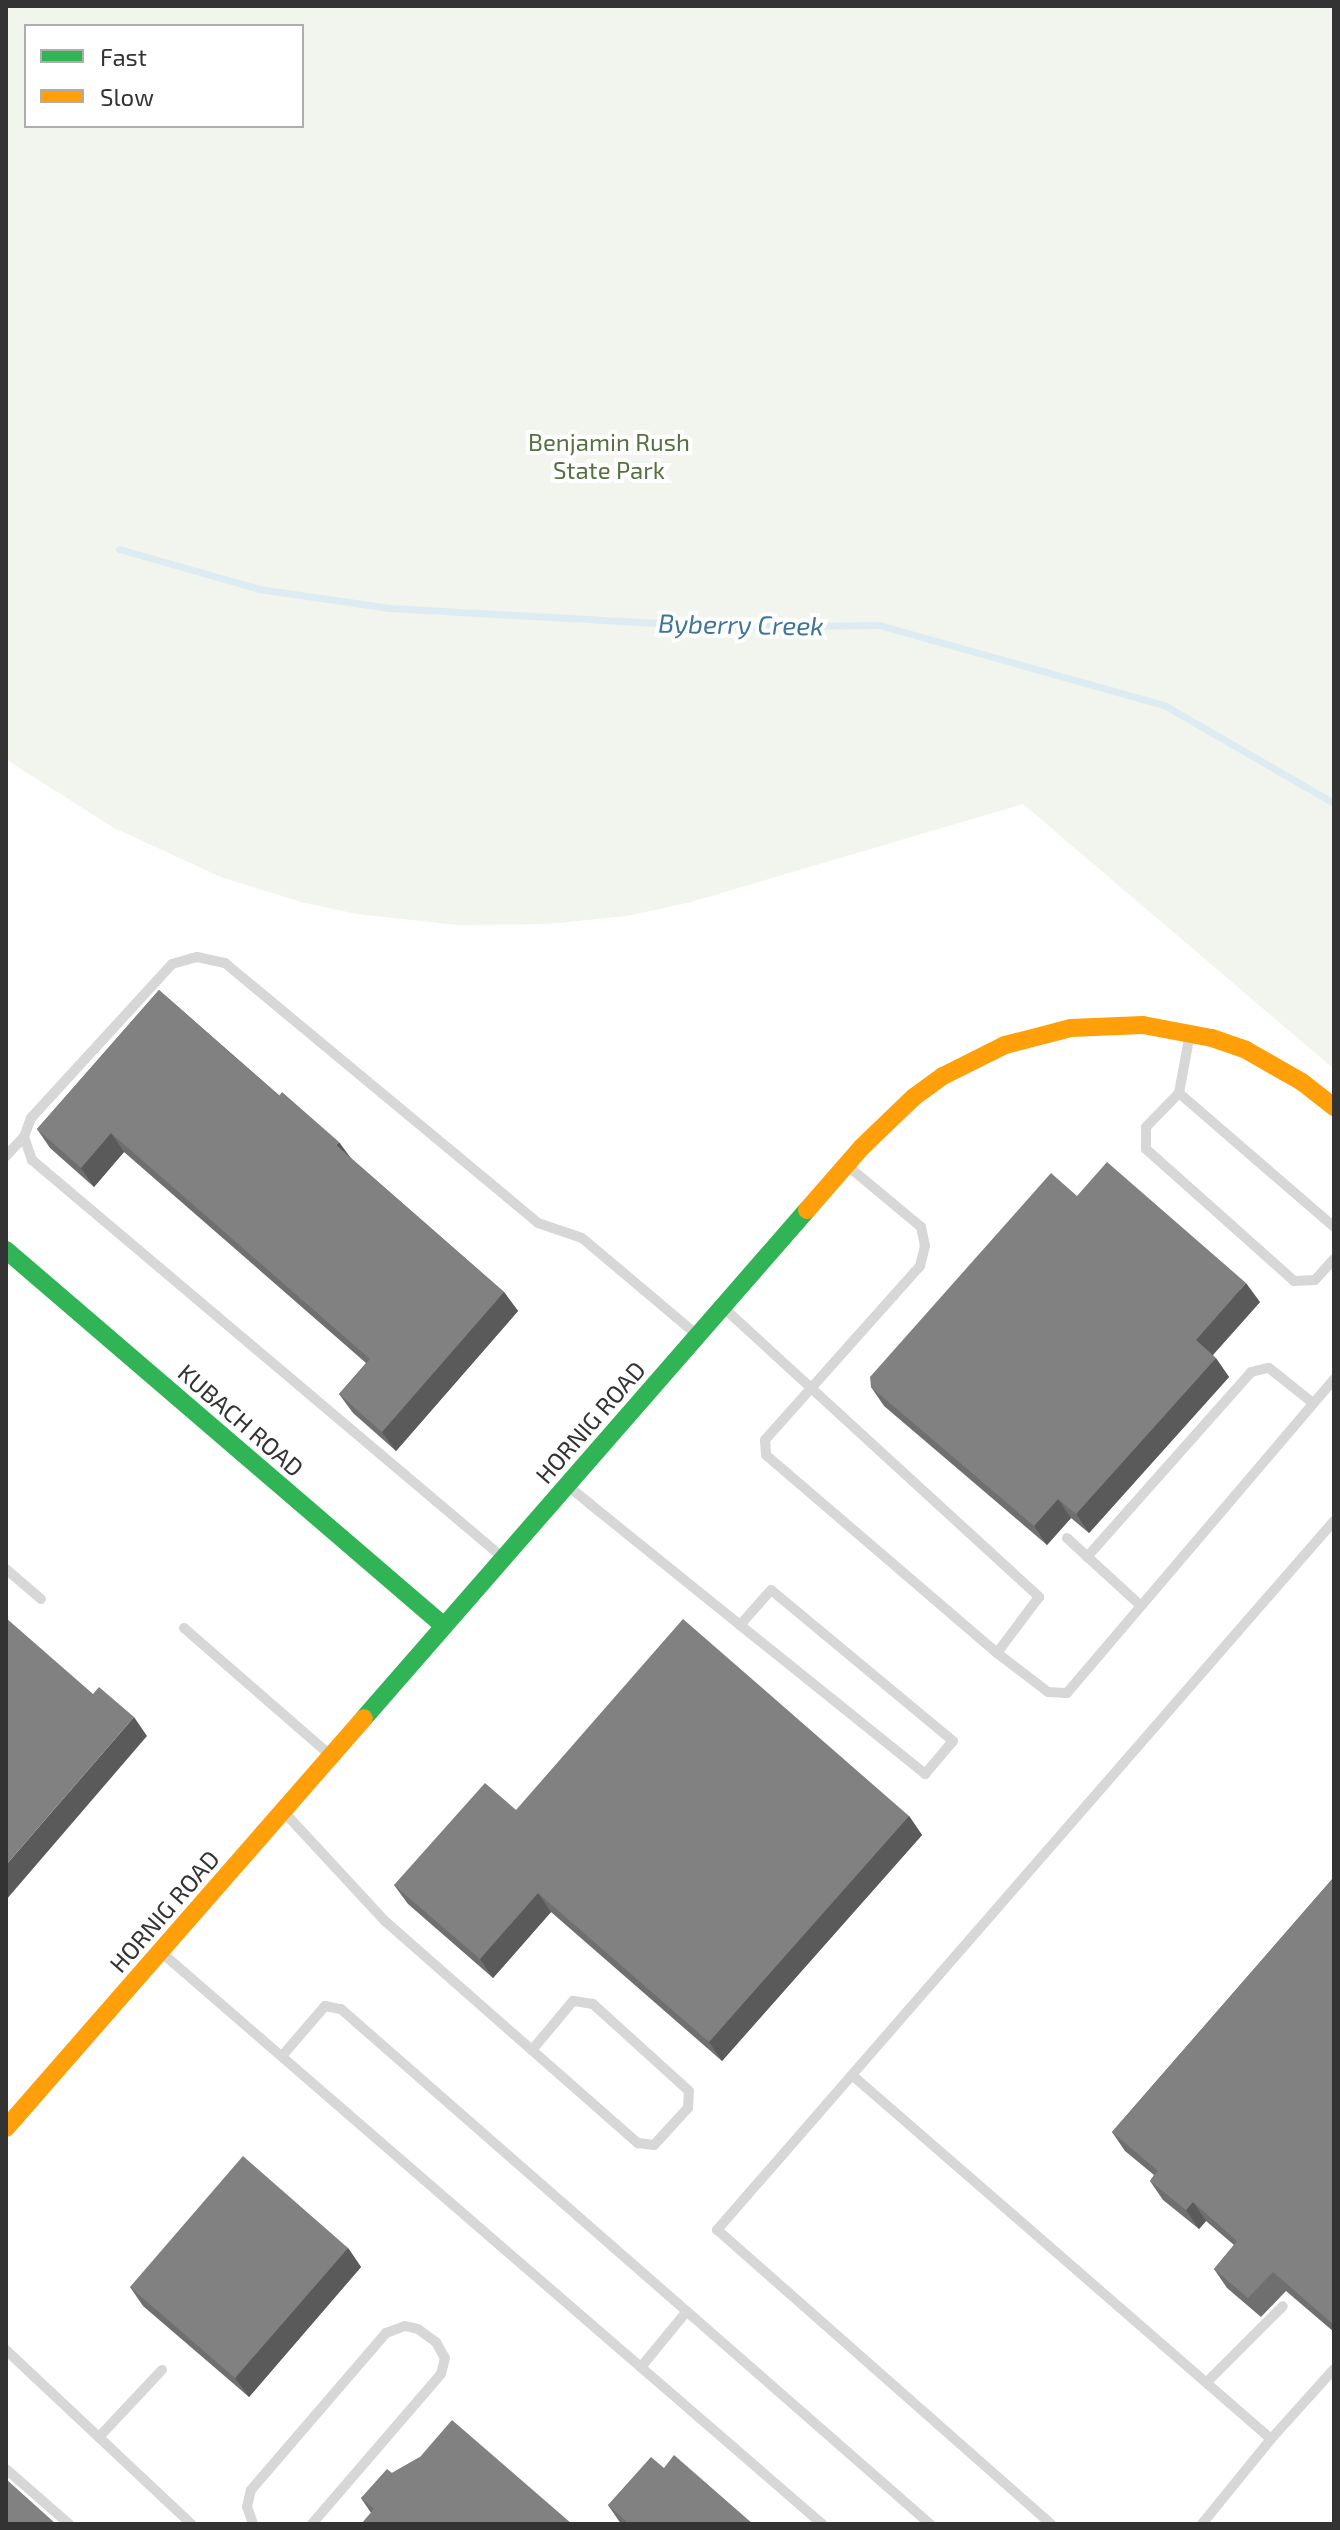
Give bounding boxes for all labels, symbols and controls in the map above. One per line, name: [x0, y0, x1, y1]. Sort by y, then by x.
legend: [24, 24, 304, 128]
text: Fast: [100, 42, 147, 71]
text: Slow: [100, 82, 154, 111]
park label: Benjamin Rush State Park: [528, 428, 690, 484]
water label: Byberry Creek: [658, 607, 824, 641]
street label: HORNIG ROAD: [529, 1355, 651, 1489]
street label: KUBACH ROAD: [172, 1358, 310, 1482]
street label: HORNIG ROAD: [103, 1844, 225, 1978]

